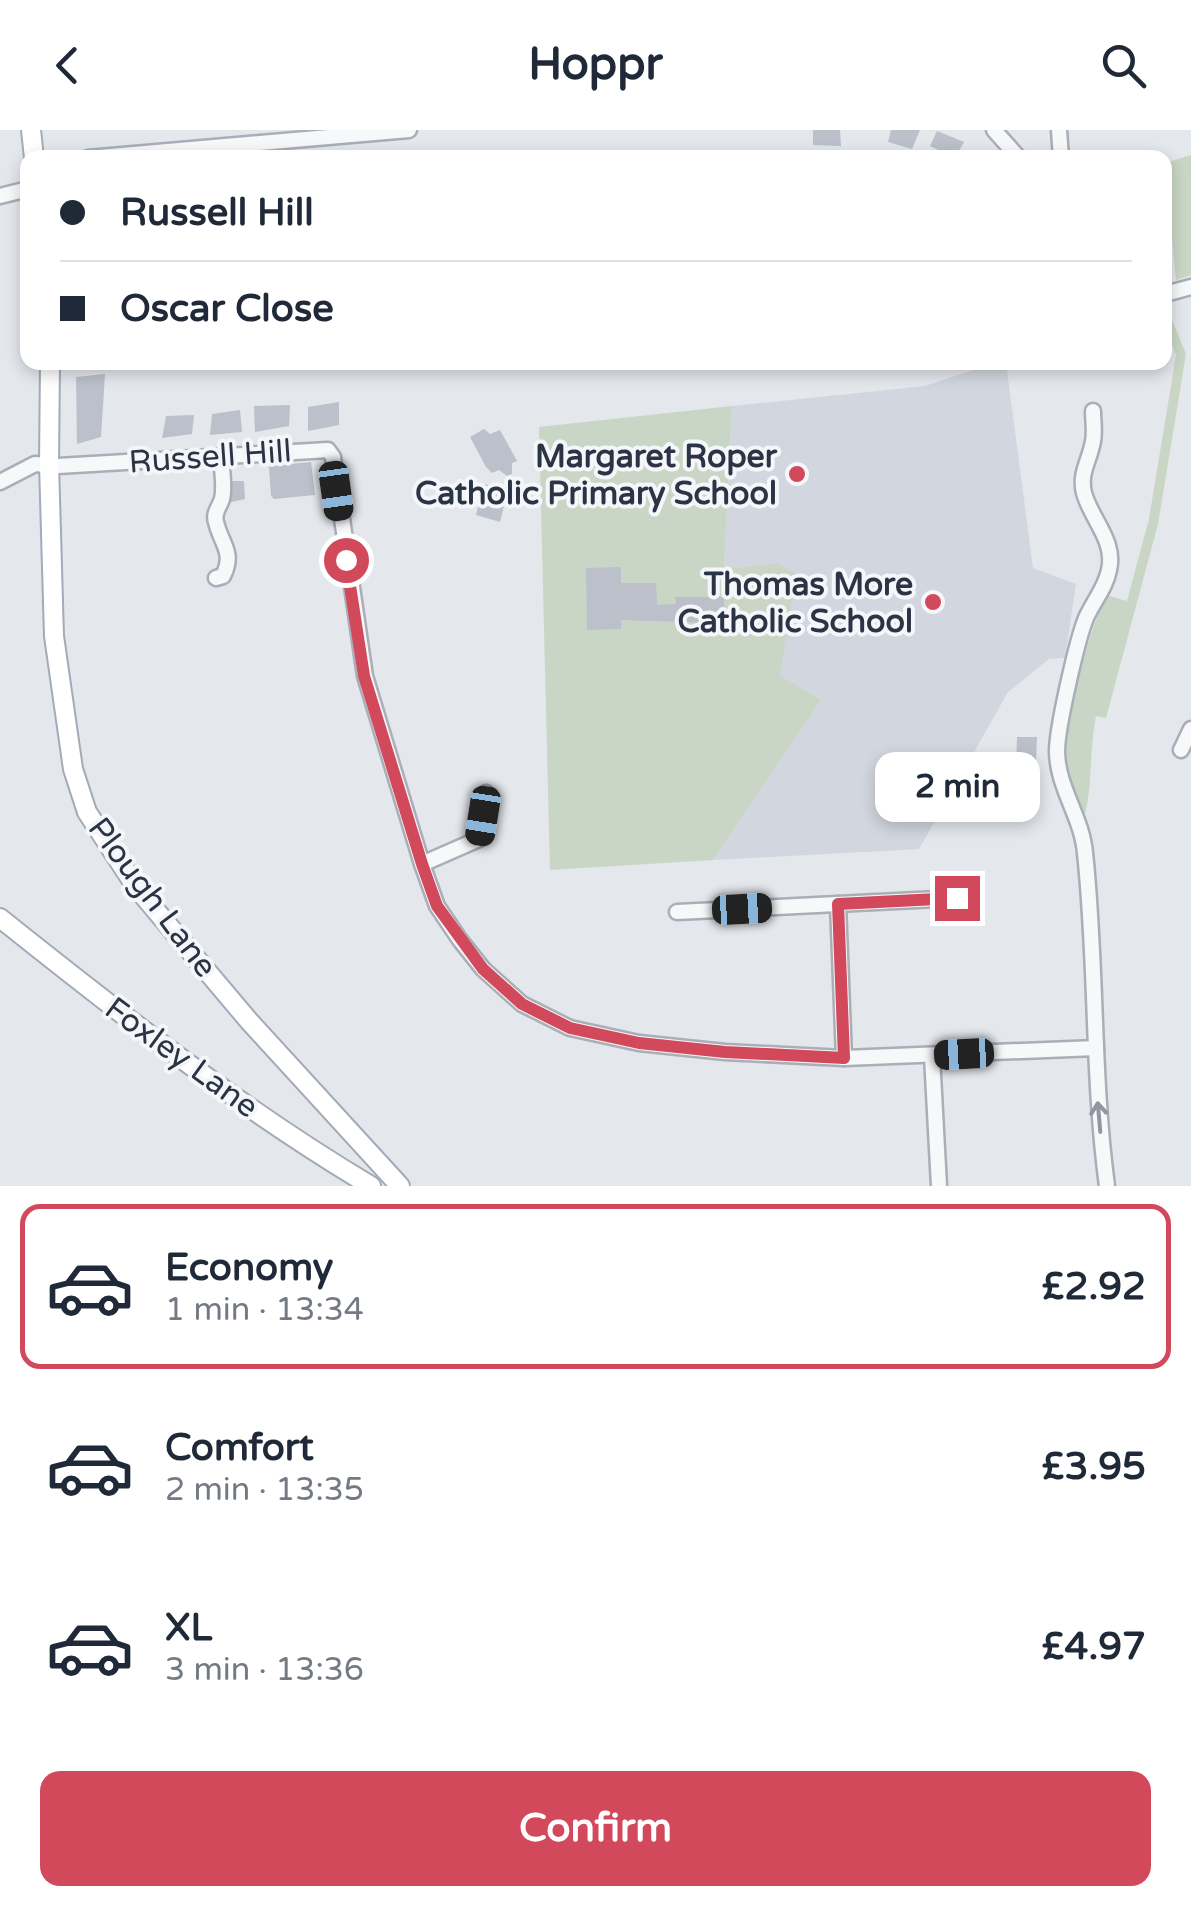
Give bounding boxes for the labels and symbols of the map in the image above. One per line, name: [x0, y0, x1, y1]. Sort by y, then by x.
street label: Russell Hill: [127, 432, 293, 482]
place label: Margaret Roper Catholic Primary School: [415, 438, 778, 513]
car: [317, 459, 355, 523]
marker: Margaret Roper Catholic Primary School: [786, 463, 808, 485]
route start: [324, 538, 369, 583]
place label: Thomas More Catholic School: [678, 566, 913, 641]
marker: Thomas More Catholic School: [922, 591, 944, 613]
callout: 2 min: [874, 753, 1040, 823]
car: [463, 784, 503, 848]
street label: Plough Lane: [80, 810, 225, 985]
route end: [935, 876, 980, 921]
car: [711, 892, 773, 926]
street label: Foxley Lane: [97, 990, 265, 1126]
car: [933, 1037, 995, 1071]
one-way arrow: [1089, 1102, 1108, 1134]

